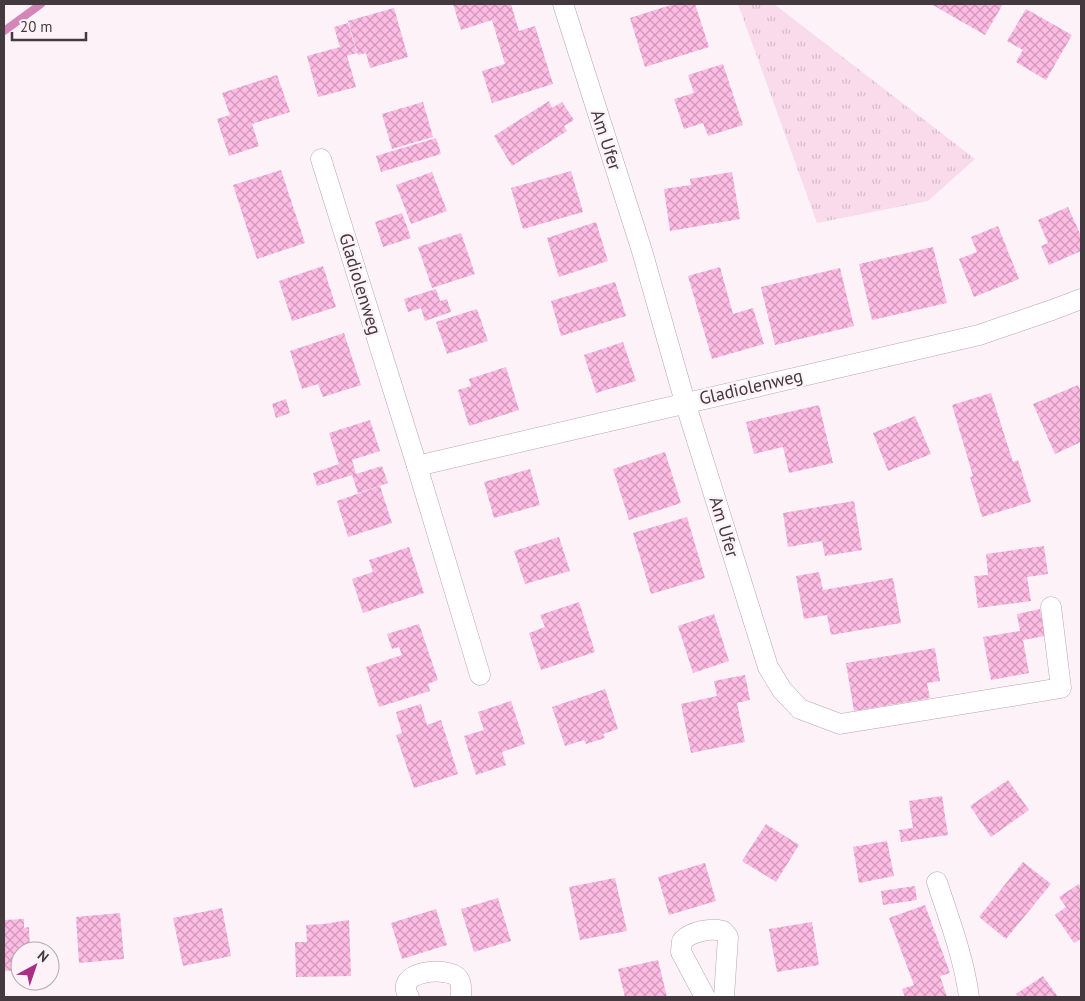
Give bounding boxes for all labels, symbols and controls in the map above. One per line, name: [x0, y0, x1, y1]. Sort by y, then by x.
scale bar: [12, 10, 86, 42]
text: 20 m: [20, 17, 53, 36]
street label: Am Ufer: [586, 107, 627, 173]
street label: Gladiolenweg: [334, 230, 387, 338]
street label: Gladiolenweg: [697, 363, 805, 410]
street label: Am Ufer: [704, 494, 745, 560]
north arrow: [10, 941, 60, 991]
text: N: [34, 946, 53, 966]

